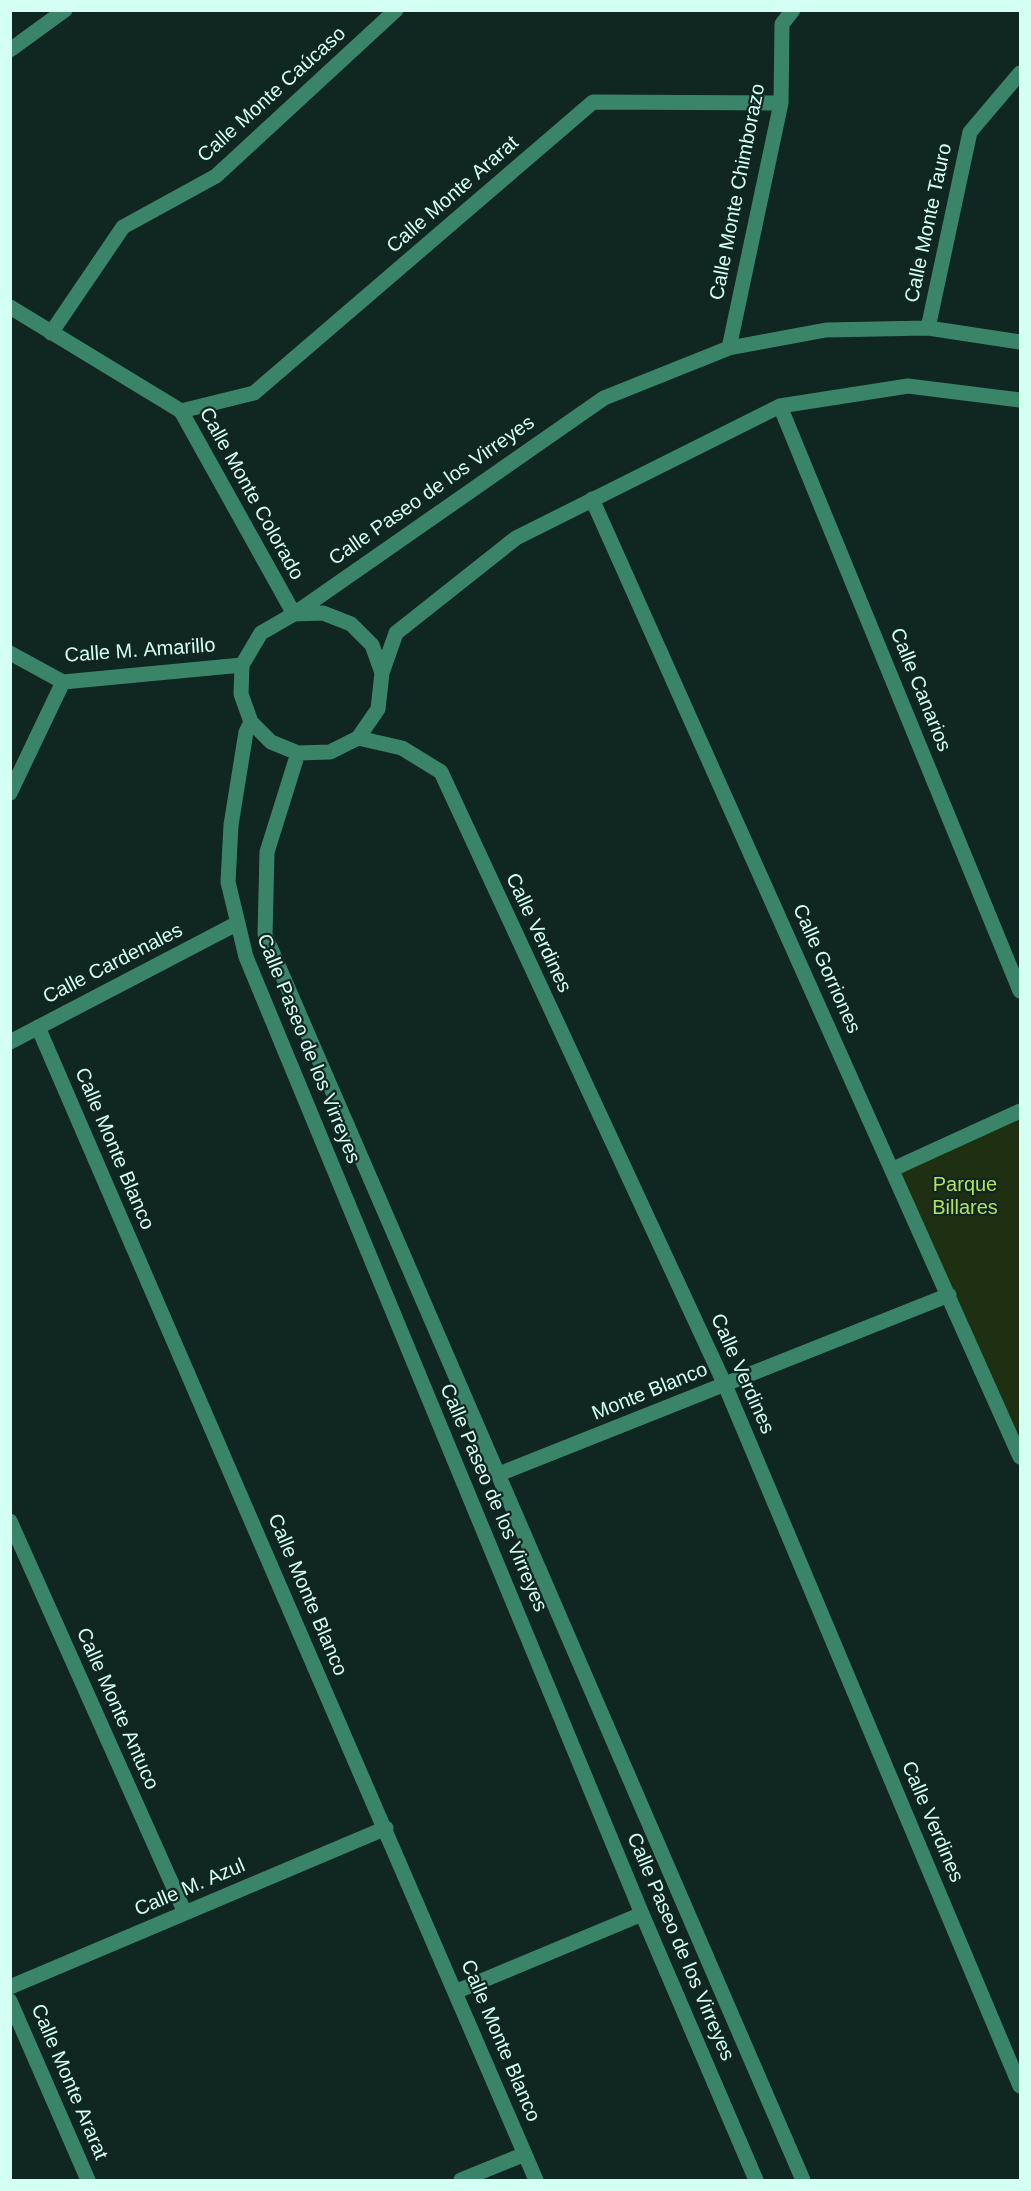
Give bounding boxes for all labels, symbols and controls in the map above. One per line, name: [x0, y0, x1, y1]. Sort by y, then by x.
street label: Calle Monte Caúcaso: [193, 22, 351, 168]
street label: Calle Monte Chimborazo: [705, 82, 771, 302]
street label: Calle Monte Ararat: [382, 131, 524, 259]
street label: Calle Monte Tauro: [900, 141, 958, 305]
street label: Calle Monte Colorado: [194, 404, 308, 584]
street label: Calle Paseo de los Virreyes: [325, 411, 539, 571]
street label: Calle Canarios: [884, 625, 956, 755]
street label: Calle M. Amarillo: [64, 634, 216, 668]
street label: Calle Verdines: [500, 869, 576, 997]
street label: Calle Gorriones: [787, 901, 865, 1037]
street label: Calle Cardenales: [39, 918, 187, 1010]
street label: Calle Paseo de los Virreyes: [251, 931, 365, 1167]
street label: Calle Monte Blanco: [69, 1064, 159, 1234]
park label: Parque Billares: [932, 1173, 998, 1220]
street label: Calle Verdines: [705, 1310, 779, 1438]
street label: Monte Blanco: [589, 1358, 711, 1426]
street label: Calle Paseo de los Virreyes: [434, 1380, 552, 1616]
street label: Calle Monte Blanco: [262, 1510, 352, 1680]
street label: Calle Monte Antuco: [71, 1624, 163, 1794]
street label: Calle Verdines: [896, 1758, 968, 1886]
street label: Calle Paseo de los Virreyes: [621, 1829, 739, 2065]
street label: Calle M. Azul: [131, 1854, 249, 1922]
street label: Calle Monte Blanco: [455, 1956, 545, 2126]
street label: Calle Monte Ararat: [25, 2001, 113, 2163]

